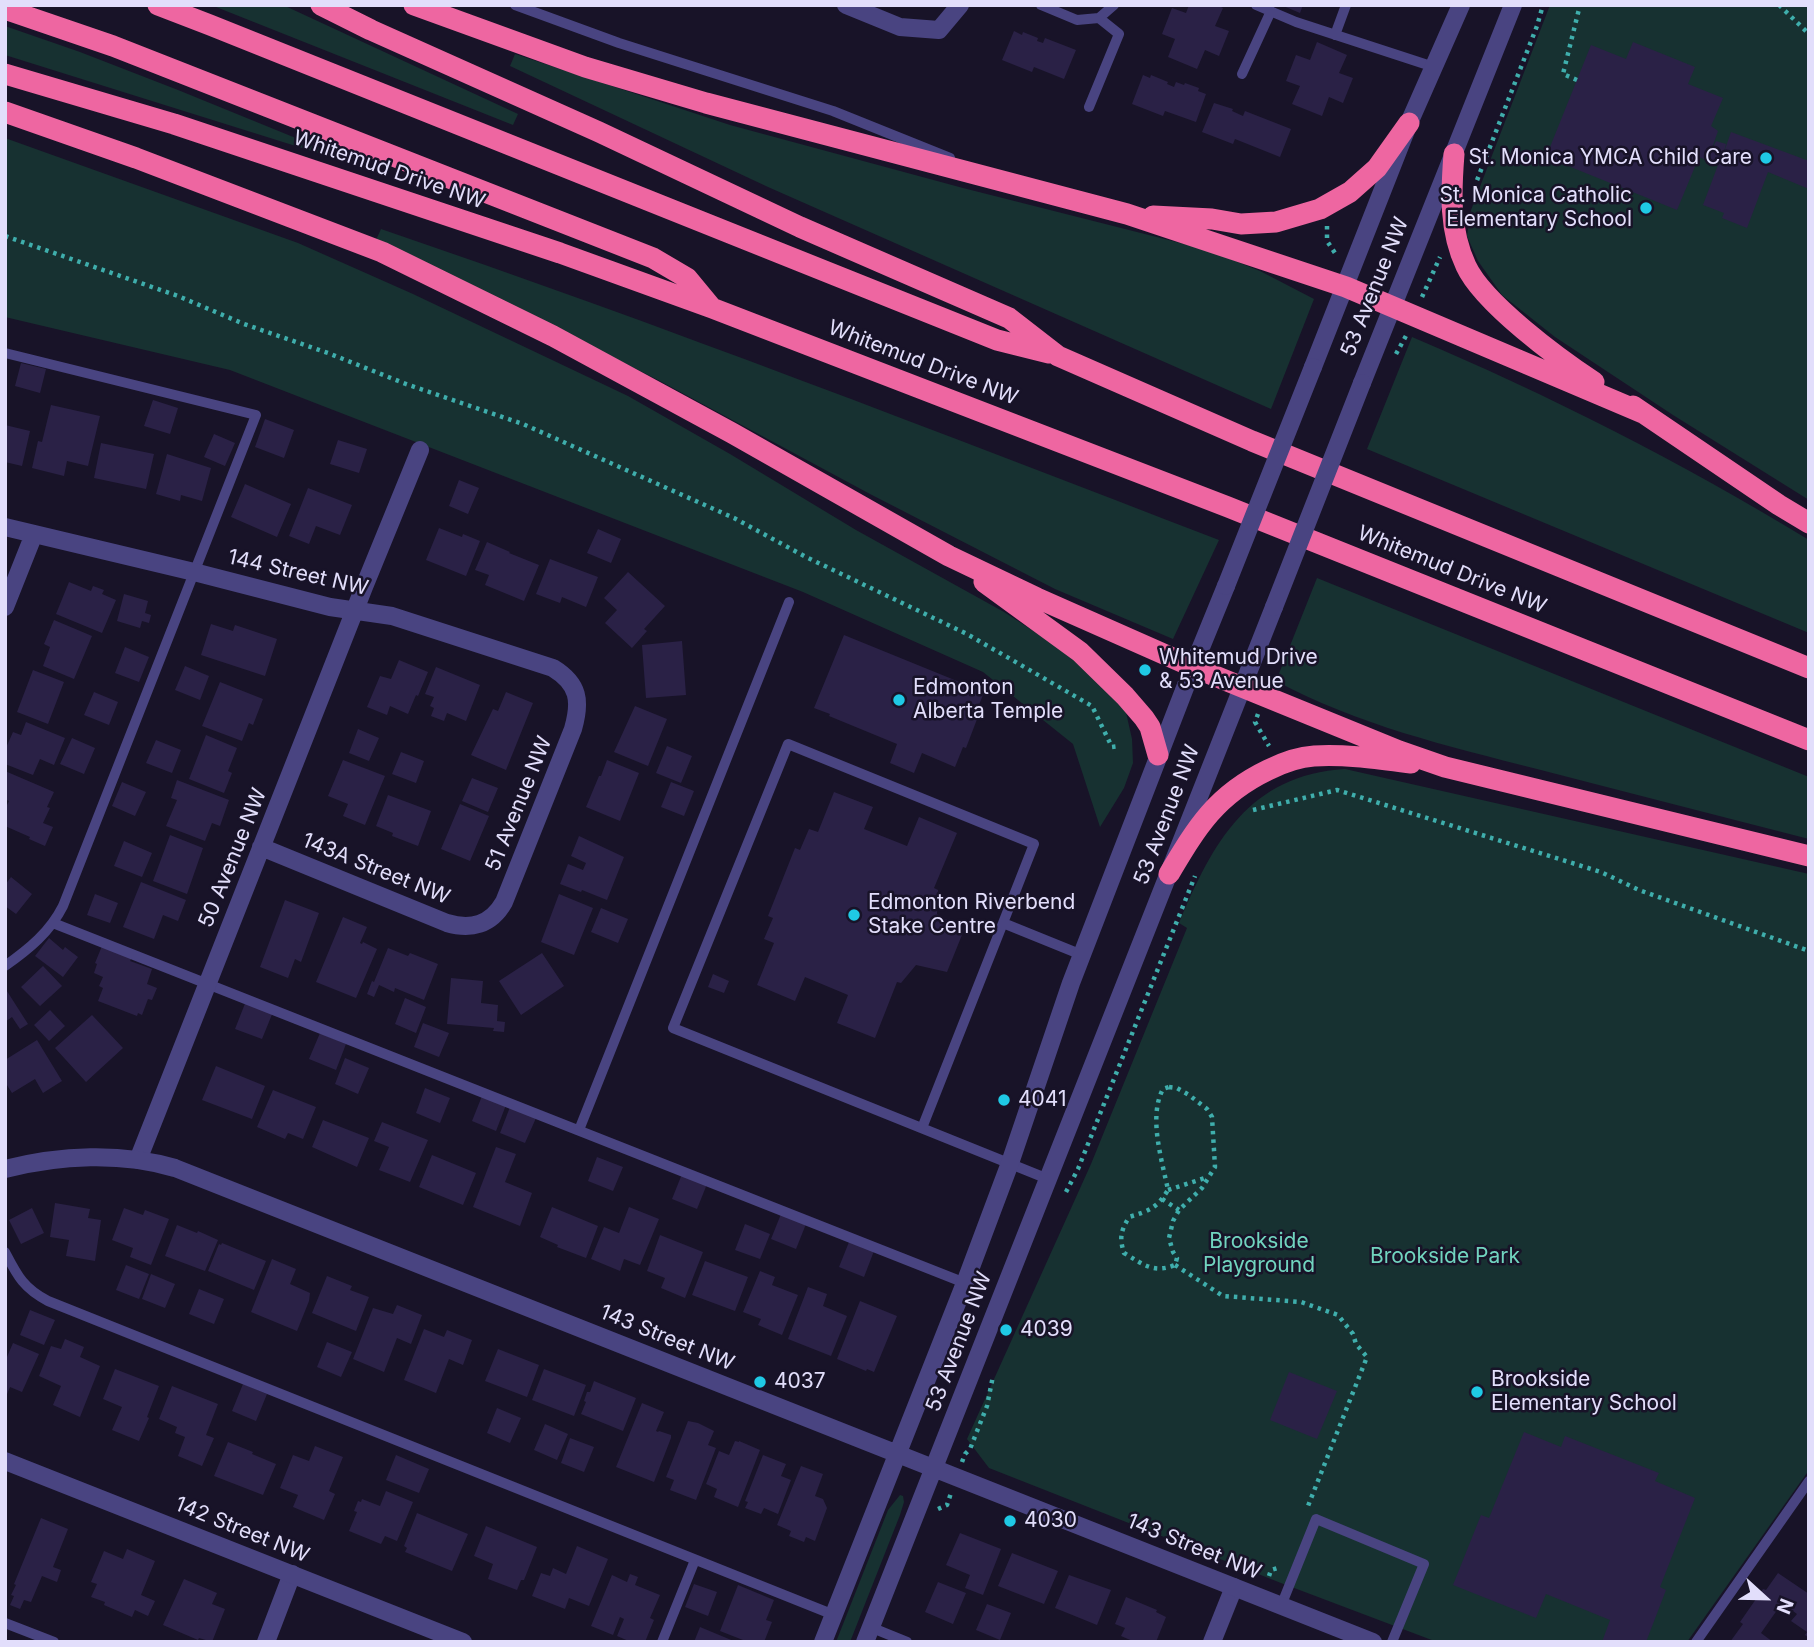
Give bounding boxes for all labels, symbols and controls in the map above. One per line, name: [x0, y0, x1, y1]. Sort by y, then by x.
street label: Whitemud Drive NW: [290, 125, 488, 215]
place label: St. Monica YMCA Child Care: [1469, 145, 1752, 171]
marker: St. Monica YMCA Child Care: [1758, 150, 1774, 166]
place label: St. Monica Catholic Elementary School: [1440, 183, 1632, 233]
marker: St. Monica Catholic Elementary School: [1638, 200, 1654, 216]
street label: 53 Avenue NW: [1336, 214, 1414, 360]
street label: Whitemud Drive NW: [825, 315, 1021, 411]
street label: Whitemud Drive NW: [1354, 521, 1550, 619]
street label: 144 Street NW: [225, 545, 371, 601]
place label: Whitemud Drive & 53 Avenue: [1159, 645, 1318, 695]
marker: Whitemud Drive & 53 Avenue: [1137, 662, 1153, 678]
place label: Edmonton Alberta Temple: [913, 675, 1063, 725]
marker: Edmonton Alberta Temple: [891, 692, 907, 708]
street label: 51 Avenue NW: [480, 733, 558, 875]
street label: 53 Avenue NW: [1129, 741, 1205, 889]
street label: 50 Avenue NW: [194, 785, 272, 931]
street label: 143A Street NW: [298, 828, 454, 910]
place label: Edmonton Riverbend Stake Centre: [868, 890, 1075, 940]
marker: Edmonton Riverbend Stake Centre: [846, 907, 862, 923]
place label: 4041: [1018, 1087, 1067, 1113]
marker: 4041: [996, 1092, 1012, 1108]
park label: Brookside Playground: [1203, 1229, 1315, 1279]
park label: Brookside Park: [1370, 1244, 1520, 1270]
street label: 53 Avenue NW: [921, 1268, 997, 1416]
street label: 143 Street NW: [596, 1300, 738, 1376]
place label: 4039: [1020, 1317, 1073, 1343]
marker: 4039: [998, 1322, 1014, 1338]
place label: Brookside Elementary School: [1491, 1367, 1677, 1417]
place label: 4037: [774, 1369, 826, 1395]
marker: 4037: [752, 1374, 768, 1390]
marker: Brookside Elementary School: [1469, 1384, 1485, 1400]
street label: 142 Street NW: [171, 1492, 313, 1568]
place label: 4030: [1024, 1508, 1077, 1534]
street label: 143 Street NW: [1123, 1509, 1265, 1585]
marker: 4030: [1002, 1513, 1018, 1529]
north arrow: [1730, 1563, 1800, 1633]
text: N: [1772, 1595, 1798, 1617]

